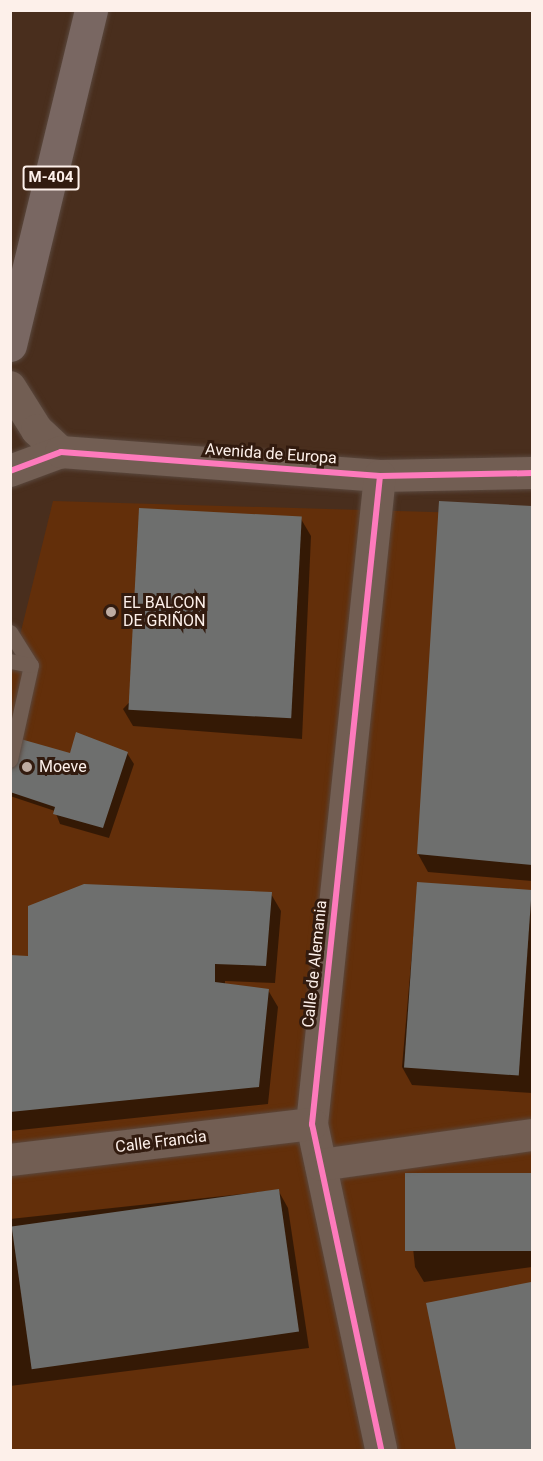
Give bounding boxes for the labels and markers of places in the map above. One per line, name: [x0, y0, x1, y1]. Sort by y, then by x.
place label: EL BALCON DE GRIÑON: [123, 593, 206, 631]
marker: EL BALCON DE GRIÑON: [104, 605, 118, 619]
place label: Moeve: [39, 757, 87, 777]
marker: Moeve: [20, 760, 34, 774]

